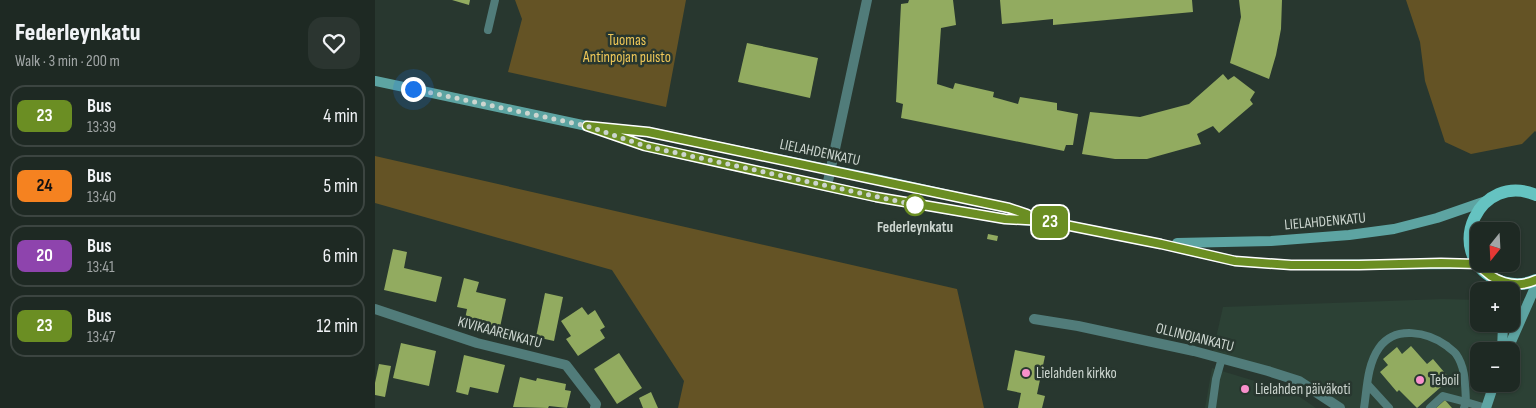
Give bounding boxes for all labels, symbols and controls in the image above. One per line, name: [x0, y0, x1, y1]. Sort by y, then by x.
button: heart: [308, 17, 360, 69]
text: Federleynkatu: [15, 18, 140, 47]
park label: Tuomas Antinpojan puisto: [582, 31, 671, 67]
text: Walk · 3 min · 200 m: [15, 52, 120, 71]
your location: [401, 77, 426, 102]
text: Bus: [87, 95, 112, 118]
text: 23: [37, 105, 52, 126]
text: 4 min: [323, 105, 358, 128]
text: 13:39: [87, 118, 116, 137]
street label: LIELAHDENKATU: [778, 135, 862, 170]
text: Bus: [87, 165, 112, 188]
text: 24: [36, 175, 53, 196]
text: 5 min: [323, 175, 358, 198]
text: 13:40: [87, 188, 116, 207]
marker: Federleynkatu: [904, 194, 926, 216]
line badge: 23: [1027, 206, 1073, 238]
street label: LIELAHDENKATU: [1283, 208, 1367, 235]
text: 23: [1042, 211, 1058, 232]
place label: Federleynkatu: [877, 218, 953, 237]
north arrow: [1470, 222, 1520, 272]
map controls: [1470, 222, 1520, 392]
text: Bus: [87, 235, 112, 258]
text: 20: [36, 245, 53, 266]
text: 6 min: [323, 245, 358, 268]
text: 13:41: [87, 258, 115, 277]
button: +: [1470, 282, 1520, 332]
text: Bus: [87, 305, 112, 328]
street label: KIVIKAARENKATU: [456, 312, 544, 353]
text: 23: [37, 315, 52, 336]
text: 12 min: [316, 315, 358, 338]
street label: OLLINOJANKATU: [1154, 319, 1236, 356]
text: 13:47: [87, 328, 115, 347]
button: −: [1470, 342, 1520, 392]
place label: Lielahden kirkko: [1036, 364, 1117, 383]
marker: Lielahden kirkko: [1020, 367, 1032, 379]
place label: Teboil: [1430, 371, 1459, 390]
marker: Teboil: [1414, 374, 1426, 386]
place label: Lielahden päiväkoti: [1255, 380, 1351, 399]
marker: Lielahden päiväkoti: [1239, 383, 1251, 395]

